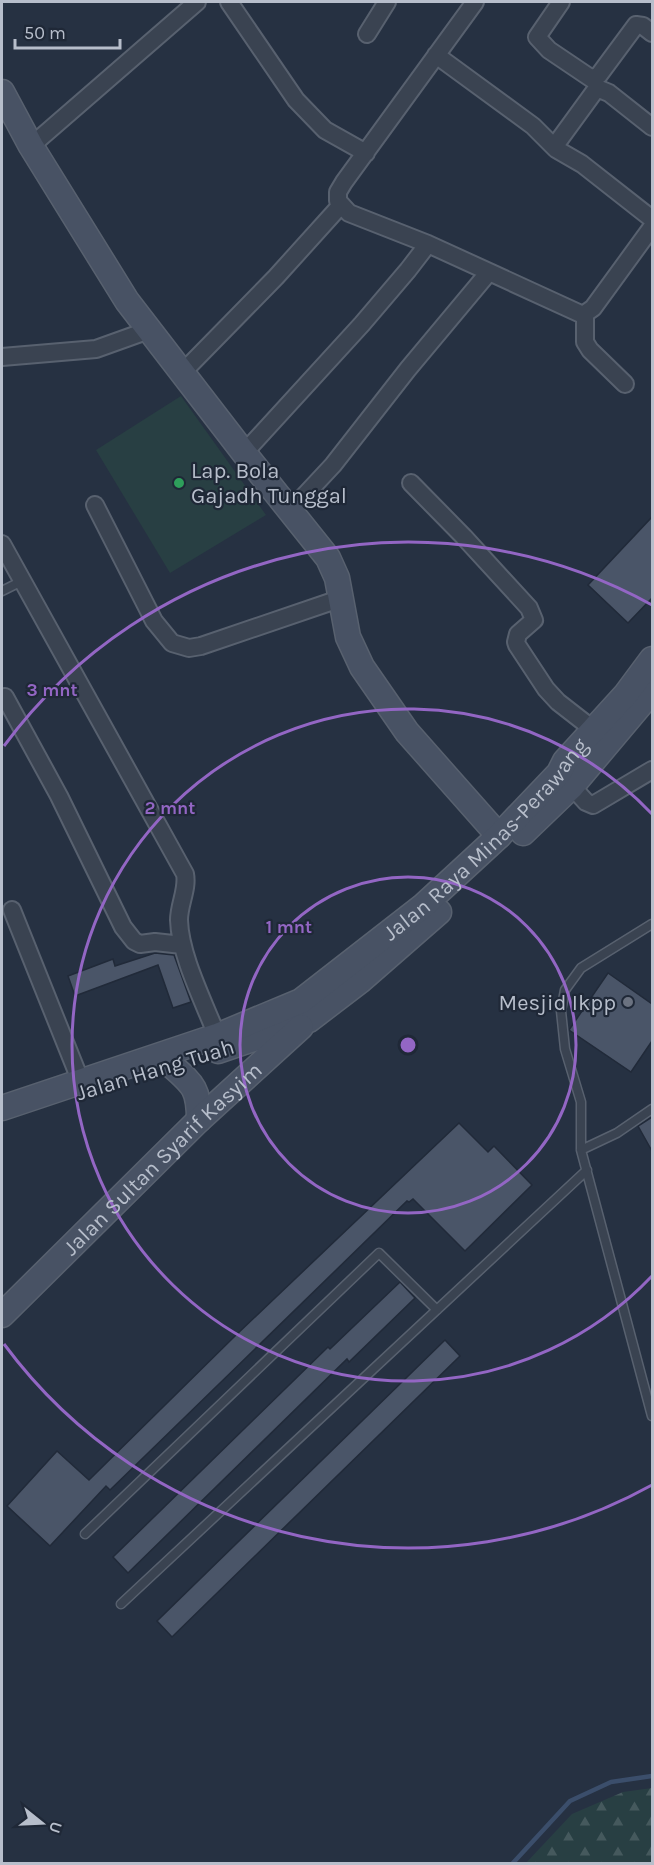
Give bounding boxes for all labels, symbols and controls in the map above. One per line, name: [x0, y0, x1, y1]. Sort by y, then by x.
scale bar: [15, 12, 120, 50]
text: 50 m: [24, 22, 66, 44]
place label: Lap. Bola Gajadh Tunggal: [191, 458, 347, 509]
marker: Lap. Bola Gajadh Tunggal: [172, 476, 186, 490]
text: 3 mnt: [26, 679, 78, 701]
street label: Jalan Raya Minas-Perawang: [378, 733, 594, 946]
text: 2 mnt: [145, 797, 195, 819]
text: 1 mnt: [266, 916, 312, 938]
place label: Mesjid Ikpp: [499, 990, 616, 1016]
marker: Mesjid Ikpp: [621, 995, 635, 1009]
street label: Jalan Hang Tuah: [73, 1034, 237, 1106]
centre of rings: [398, 1035, 418, 1055]
street label: Jalan Sultan Syarif Kasyim: [58, 1057, 268, 1261]
north arrow: [12, 1793, 72, 1853]
text: U: [45, 1819, 67, 1836]

